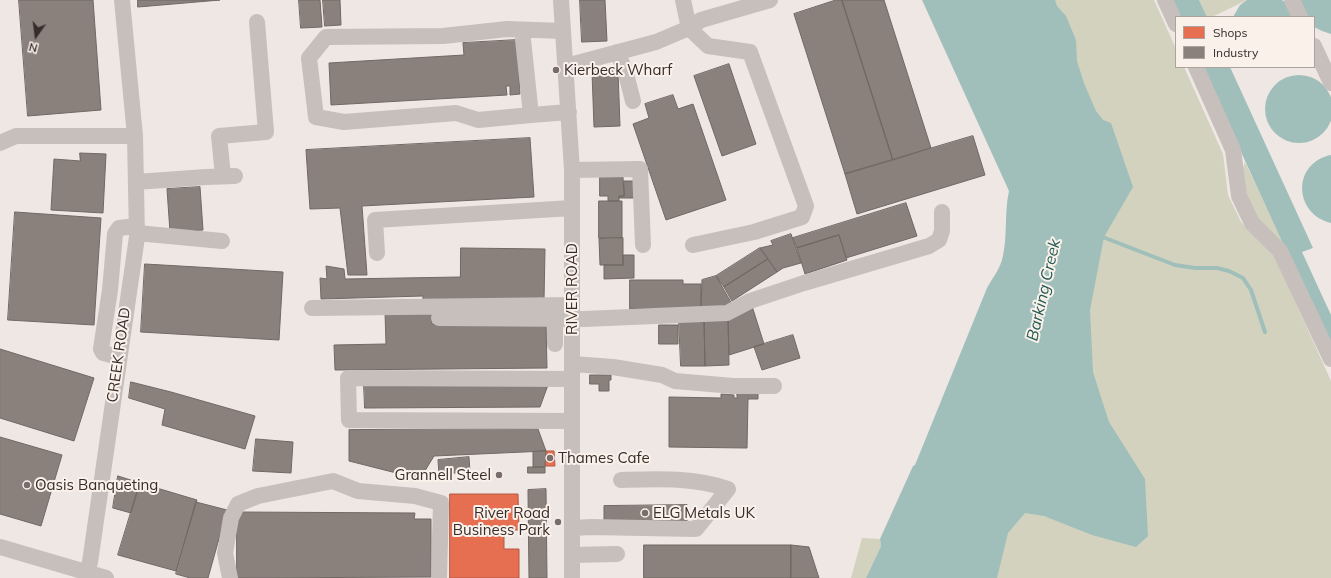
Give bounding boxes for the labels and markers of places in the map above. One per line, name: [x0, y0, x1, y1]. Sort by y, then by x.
place label: Kierbeck Wharf: [564, 61, 672, 79]
marker: Kierbeck Wharf: [551, 65, 561, 75]
place label: Thames Cafe: [558, 449, 650, 467]
marker: Thames Cafe: [545, 453, 555, 463]
place label: Grannell Steel: [394, 466, 491, 484]
marker: Grannell Steel: [494, 470, 504, 480]
place label: Oasis Banqueting: [35, 476, 158, 494]
marker: Oasis Banqueting: [22, 480, 32, 490]
place label: River Road Business Park: [453, 504, 550, 539]
place label: ELG Metals UK: [653, 504, 755, 522]
marker: ELG Metals UK: [640, 508, 650, 518]
marker: River Road Business Park: [553, 517, 563, 527]

